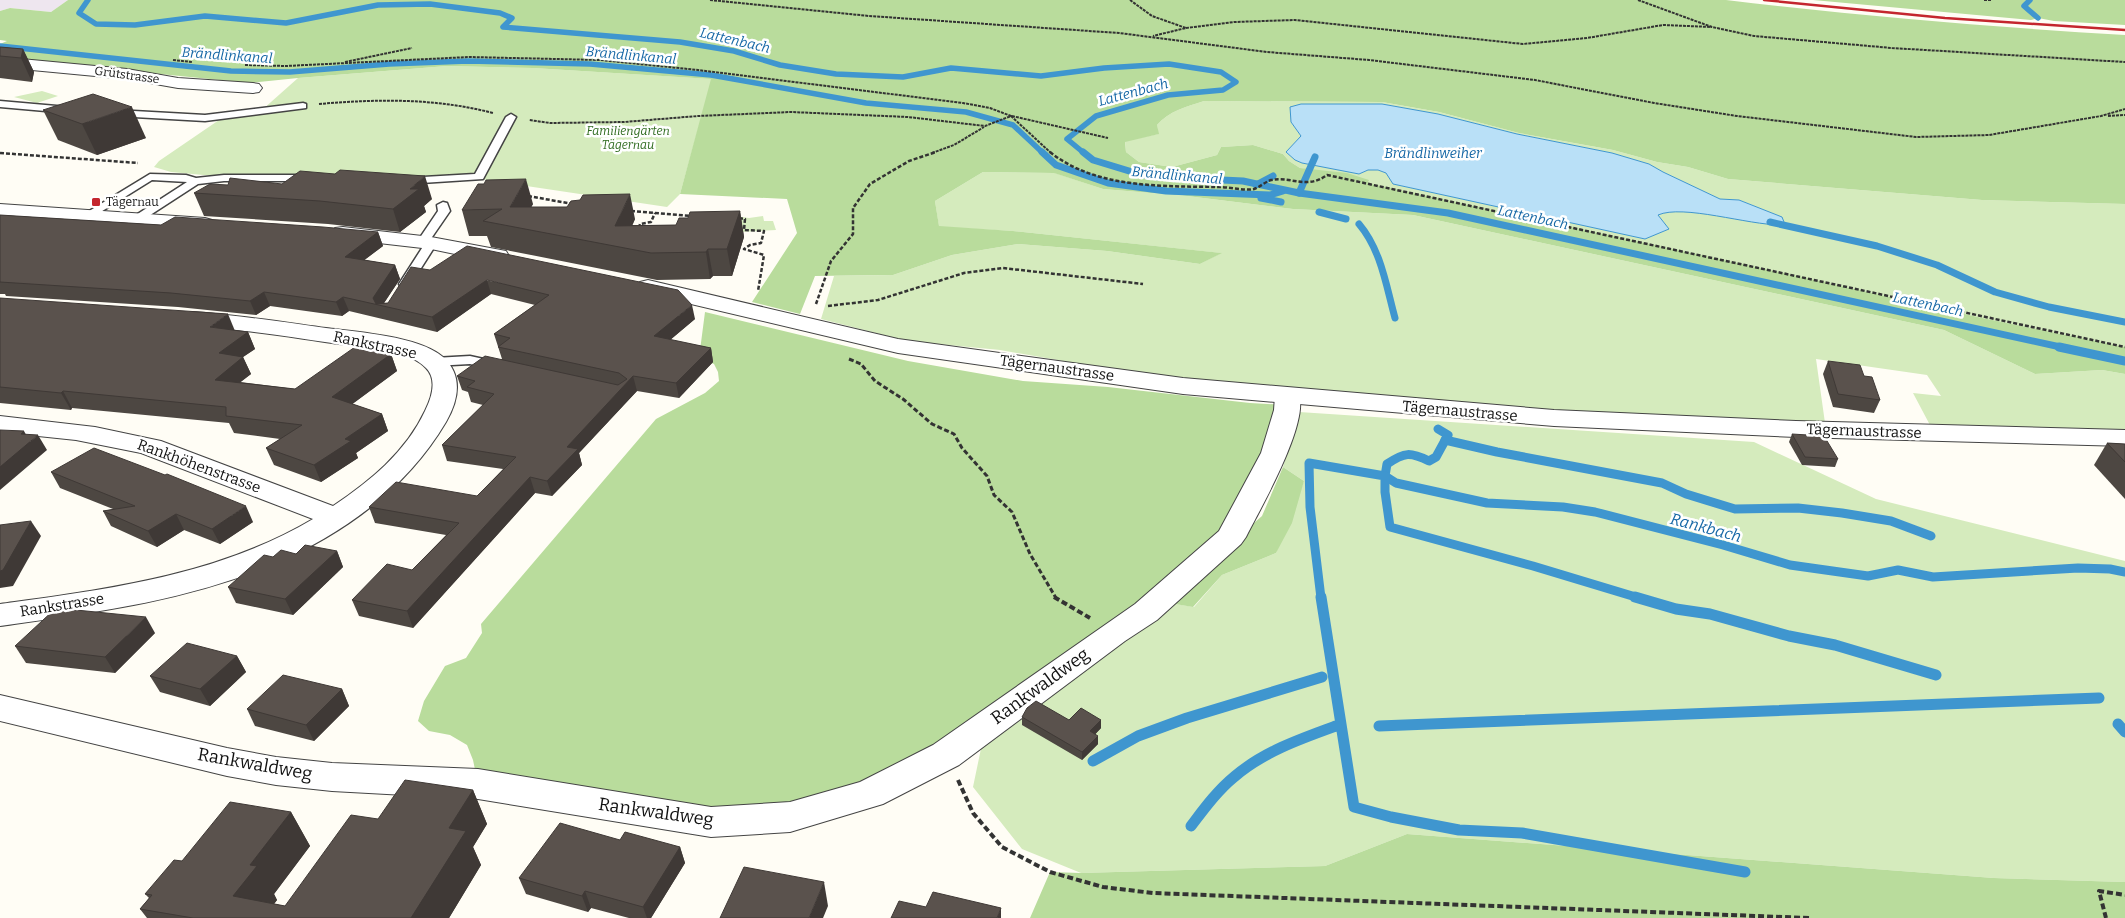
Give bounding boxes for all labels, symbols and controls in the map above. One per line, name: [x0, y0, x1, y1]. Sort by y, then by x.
water label: Lattenbach: [698, 24, 772, 57]
water label: Brändlinkanal: [585, 43, 677, 68]
water label: Brändlinkanal: [181, 44, 273, 67]
street label: Grütstrasse: [94, 64, 160, 86]
water label: Lattenbach: [1096, 75, 1170, 110]
park label: Familiengärten Tägernau: [586, 124, 670, 152]
water label: Brändlinweiher: [1384, 145, 1483, 162]
water label: Brändlinkanal: [1131, 163, 1223, 188]
place label: Tägernau: [106, 195, 159, 209]
marker: Tägernau: [90, 196, 102, 208]
water label: Lattenbach: [1496, 202, 1570, 233]
water label: Lattenbach: [1891, 289, 1965, 320]
street label: Rankstrasse: [332, 327, 418, 363]
street label: Tägernaustrasse: [999, 351, 1115, 385]
street label: Tägernaustrasse: [1402, 397, 1518, 425]
street label: Tägernaustrasse: [1806, 420, 1922, 442]
street label: Rankhöhenstrasse: [135, 435, 263, 497]
water label: Rankbach: [1668, 509, 1743, 546]
street label: Rankstrasse: [19, 589, 105, 621]
street label: Rankwaldweg: [987, 643, 1093, 729]
street label: Rankwaldweg: [196, 743, 314, 785]
street label: Rankwaldweg: [597, 793, 715, 831]

